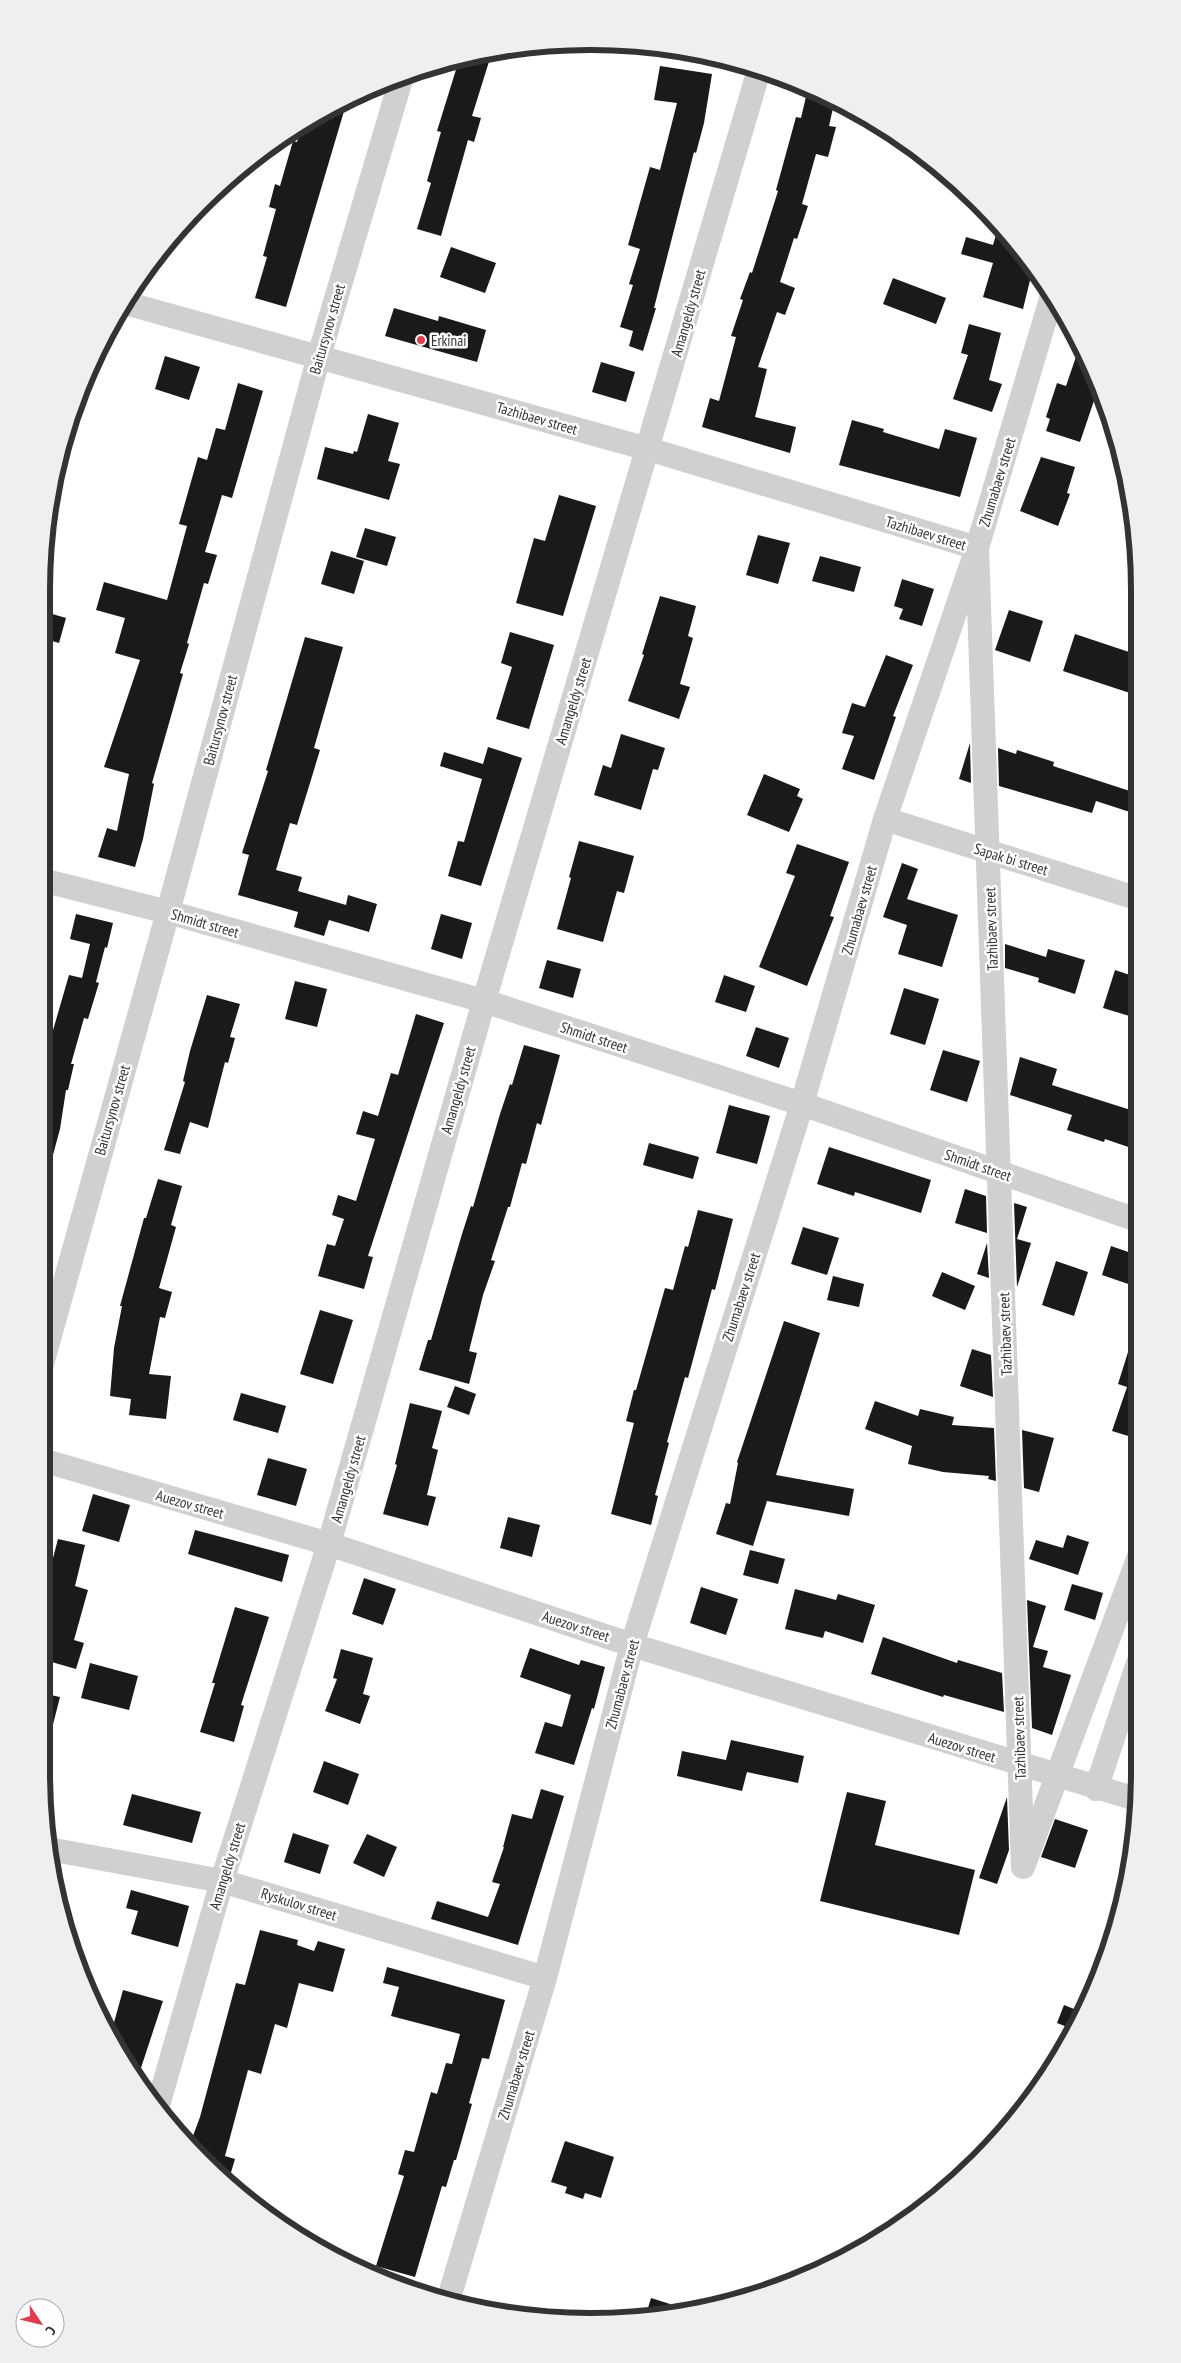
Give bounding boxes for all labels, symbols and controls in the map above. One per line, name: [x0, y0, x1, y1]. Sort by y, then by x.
street label: Amangeldy street: [666, 267, 710, 359]
street label: Baitursynov street: [305, 282, 349, 376]
place label: Erkinai: [431, 331, 466, 350]
marker: Erkinai: [415, 334, 427, 346]
street label: Tazhibaev street: [494, 397, 580, 439]
street label: Zhumabaev street: [974, 435, 1020, 529]
street label: Tazhibaev street: [883, 512, 969, 554]
street label: Amangeldy street: [551, 655, 595, 747]
street label: Baitursynov street: [199, 673, 241, 767]
street label: Sapak bi street: [972, 839, 1050, 879]
street label: Zhumabaev street: [837, 863, 881, 957]
street label: Tazhibaev street: [980, 887, 1002, 971]
street label: Shmidt street: [169, 904, 241, 942]
street label: Shmidt street: [558, 1017, 630, 1057]
street label: Amangeldy street: [436, 1044, 480, 1136]
street label: Baitursynov street: [90, 1063, 134, 1157]
street label: Shmidt street: [942, 1145, 1014, 1185]
street label: Zhumabaev street: [718, 1250, 764, 1344]
street label: Tazhibaev street: [994, 1292, 1016, 1376]
street label: Amangeldy street: [326, 1433, 370, 1525]
street label: Auezov street: [154, 1485, 226, 1523]
street label: Auezov street: [540, 1606, 612, 1646]
street label: Zhumabaev street: [601, 1637, 643, 1731]
street label: Tazhibaev street: [1008, 1696, 1030, 1780]
street label: Auezov street: [926, 1728, 998, 1766]
street label: Amangeldy street: [205, 1820, 249, 1912]
street label: Ryskulov street: [259, 1884, 339, 1924]
street label: Zhumabaev street: [493, 2028, 539, 2122]
north arrow: [15, 2298, 65, 2348]
text: С: [41, 2323, 60, 2339]

